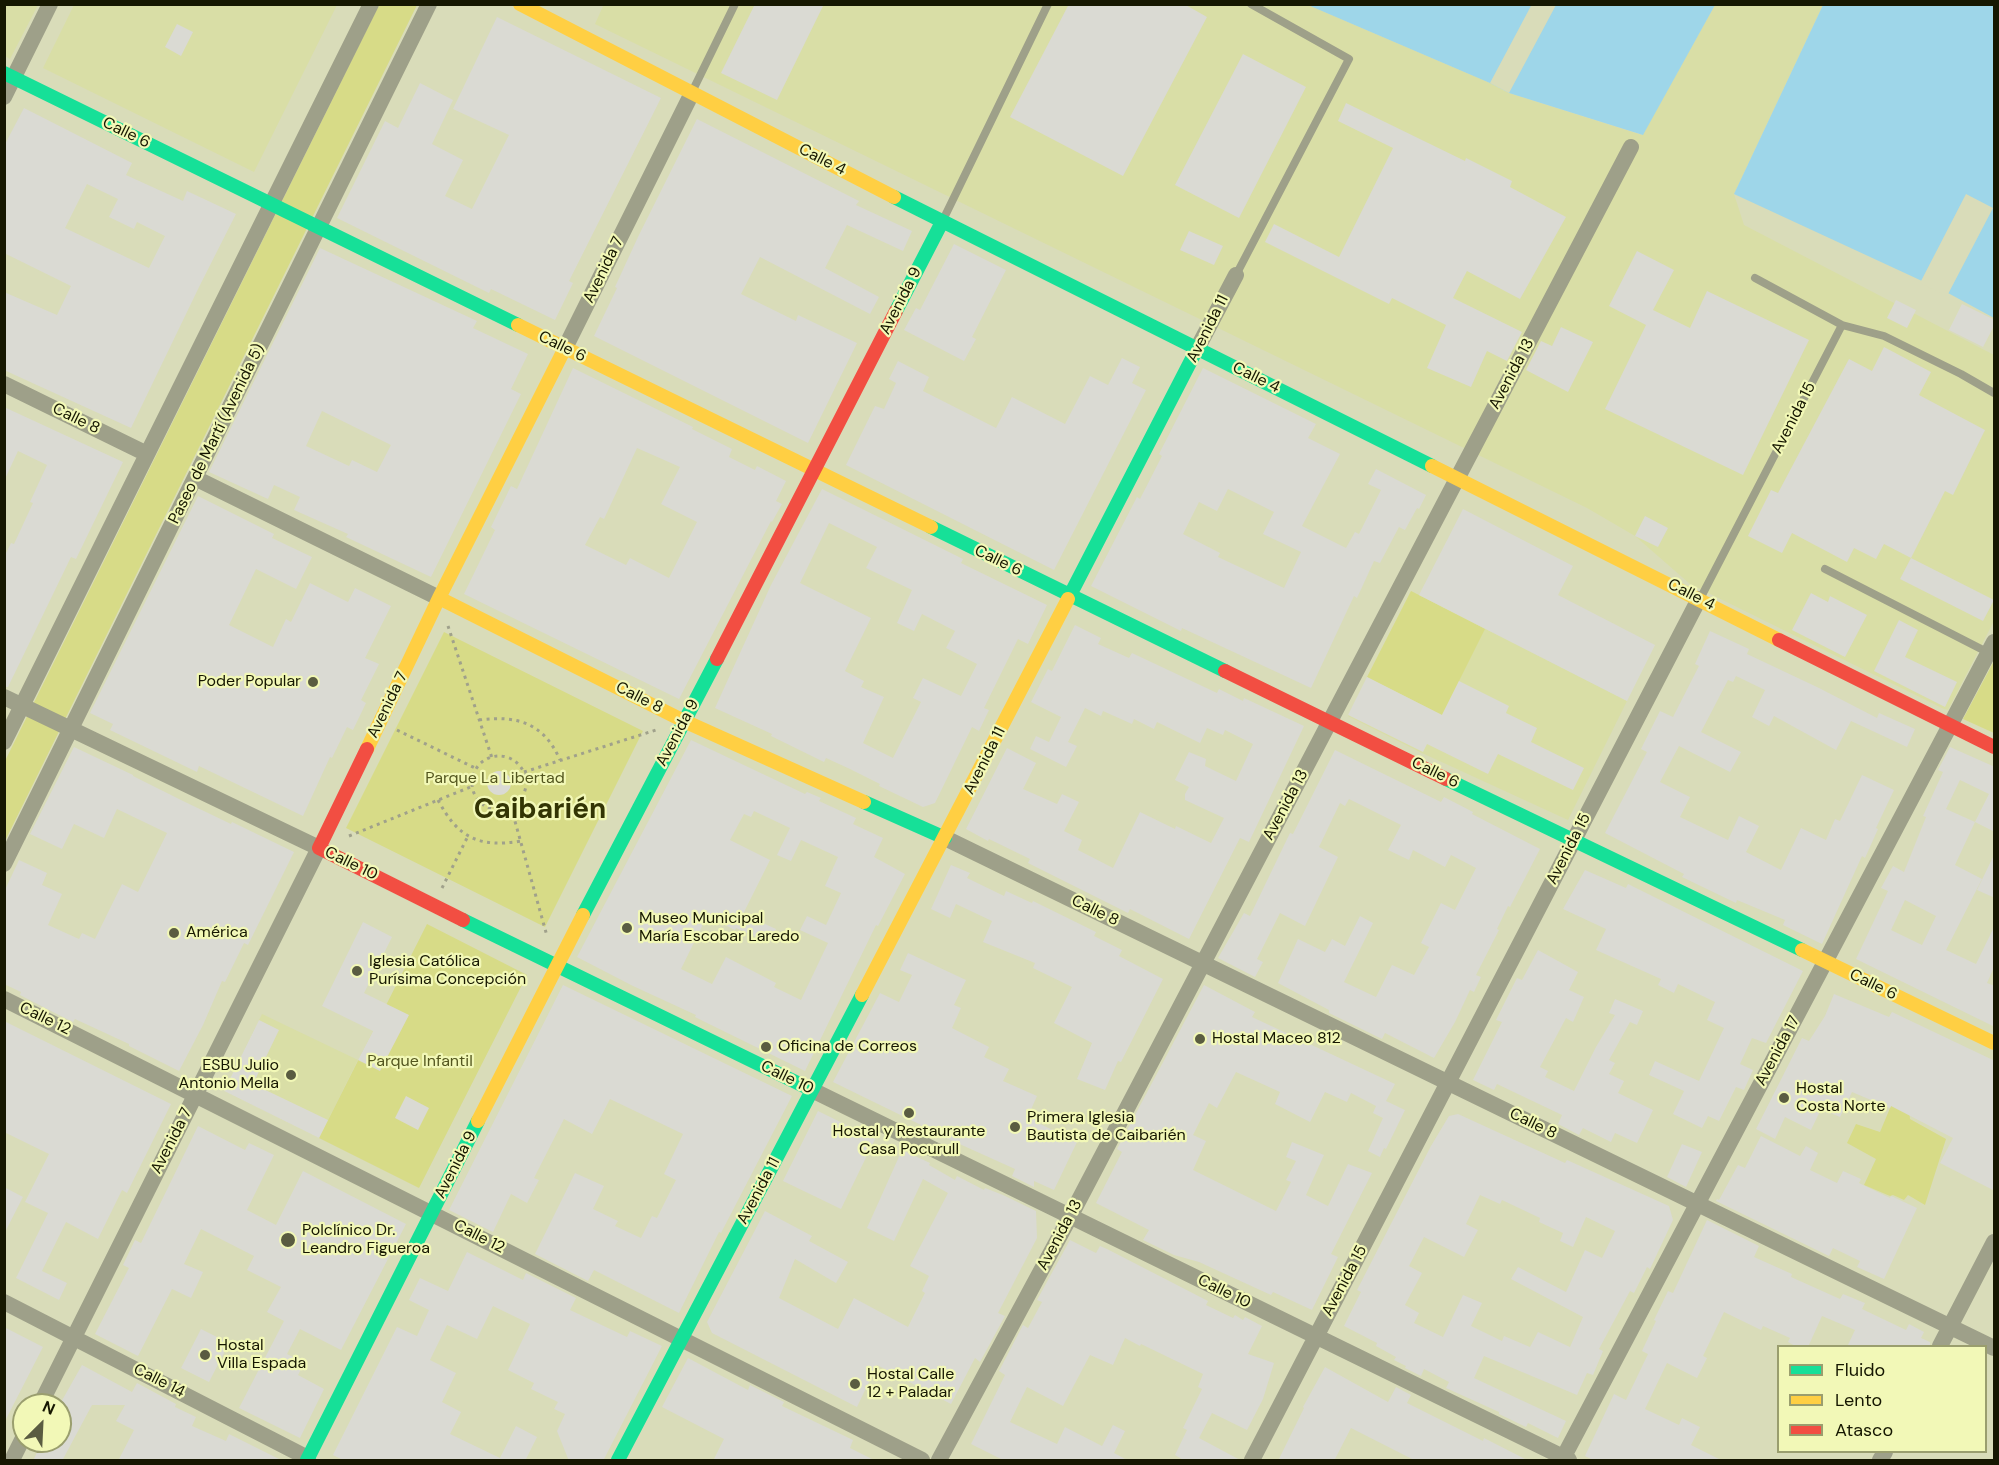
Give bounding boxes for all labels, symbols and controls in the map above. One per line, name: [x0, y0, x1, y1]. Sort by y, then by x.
street label: Calle 6: [99, 113, 153, 153]
street label: Calle 4: [795, 140, 849, 180]
street label: Avenida 7: [580, 234, 628, 306]
street label: Avenida 9: [876, 264, 926, 338]
street label: Avenida 11: [1183, 292, 1233, 366]
street label: Calle 6: [535, 327, 589, 367]
street label: Avenida 13: [1485, 335, 1539, 413]
street label: Paseo de Martí (Avenida 5): [165, 341, 269, 527]
street label: Calle 4: [1229, 358, 1283, 398]
street label: Avenida 15: [1768, 379, 1820, 457]
street label: Calle 8: [49, 399, 103, 439]
street label: Calle 6: [971, 541, 1025, 581]
street label: Calle 4: [1664, 575, 1718, 615]
street label: Avenida 7: [364, 669, 412, 741]
place label: Poder Popular: [198, 672, 301, 692]
marker: Poder Popular: [306, 675, 320, 689]
street label: Calle 8: [612, 678, 666, 718]
street label: Avenida 9: [652, 696, 704, 770]
street label: Avenida 11: [960, 724, 1010, 798]
street label: Calle 6: [1408, 753, 1462, 793]
street label: Avenida 13: [1259, 766, 1313, 844]
park label: Parque La Libertad: [425, 769, 565, 789]
district label: Caibarién: [474, 794, 606, 828]
street label: Avenida 15: [1543, 810, 1595, 888]
street label: Calle 10: [321, 843, 381, 885]
street label: Calle 8: [1068, 891, 1122, 931]
place label: Museo Municipal María Escobar Laredo: [639, 909, 800, 947]
marker: Museo Municipal María Escobar Laredo: [620, 921, 634, 935]
place label: América: [186, 923, 248, 943]
marker: América: [167, 926, 181, 940]
place label: Iglesia Católica Purísima Concepción: [369, 952, 526, 990]
marker: Iglesia Católica Purísima Concepción: [350, 964, 364, 978]
street label: Calle 6: [1846, 965, 1900, 1005]
street label: Calle 12: [16, 998, 74, 1040]
street label: Avenida 17: [1752, 1013, 1804, 1089]
place label: Hostal Maceo 812: [1212, 1029, 1341, 1049]
marker: Hostal Maceo 812: [1193, 1032, 1207, 1046]
place label: Oficina de Correos: [778, 1037, 917, 1057]
marker: Oficina de Correos: [759, 1040, 773, 1054]
park label: Parque Infantil: [367, 1052, 473, 1072]
place label: ESBU Julio Antonio Mella: [179, 1056, 279, 1094]
street label: Calle 10: [757, 1057, 817, 1099]
marker: ESBU Julio Antonio Mella: [284, 1068, 298, 1082]
place label: Hostal Costa Norte: [1796, 1079, 1885, 1117]
marker: Hostal Costa Norte: [1777, 1091, 1791, 1105]
street label: Calle 8: [1506, 1104, 1560, 1144]
street label: Avenida 7: [147, 1105, 197, 1177]
marker: Hostal y Restaurante Casa Pocurull: [902, 1106, 916, 1120]
place label: Primera Iglesia Bautista de Caibarién: [1027, 1108, 1186, 1146]
marker: Primera Iglesia Bautista de Caibarién: [1008, 1120, 1022, 1134]
place label: Hostal y Restaurante Casa Pocurull: [833, 1122, 985, 1160]
street label: Avenida 9: [431, 1128, 481, 1202]
street label: Avenida 11: [733, 1154, 785, 1228]
street label: Avenida 13: [1033, 1196, 1087, 1274]
street label: Calle 12: [450, 1216, 508, 1258]
place label: Polclínico Dr. Leandro Figueroa: [302, 1221, 430, 1259]
marker: Polclínico Dr. Leandro Figueroa: [279, 1231, 297, 1249]
street label: Avenida 15: [1318, 1242, 1372, 1320]
street label: Calle 10: [1194, 1271, 1254, 1313]
place label: Hostal Villa Espada: [217, 1336, 306, 1374]
legend: [1777, 1345, 1987, 1453]
marker: Hostal Villa Espada: [198, 1348, 212, 1362]
text: Fluido: [1835, 1358, 1885, 1382]
street label: Calle 14: [130, 1360, 188, 1402]
place label: Hostal Calle 12 + Paladar: [867, 1365, 954, 1403]
marker: Hostal Calle 12 + Paladar: [848, 1377, 862, 1391]
text: Lento: [1835, 1388, 1882, 1412]
north arrow: [12, 1393, 72, 1453]
text: N: [39, 1396, 58, 1420]
text: Atasco: [1835, 1418, 1893, 1442]

